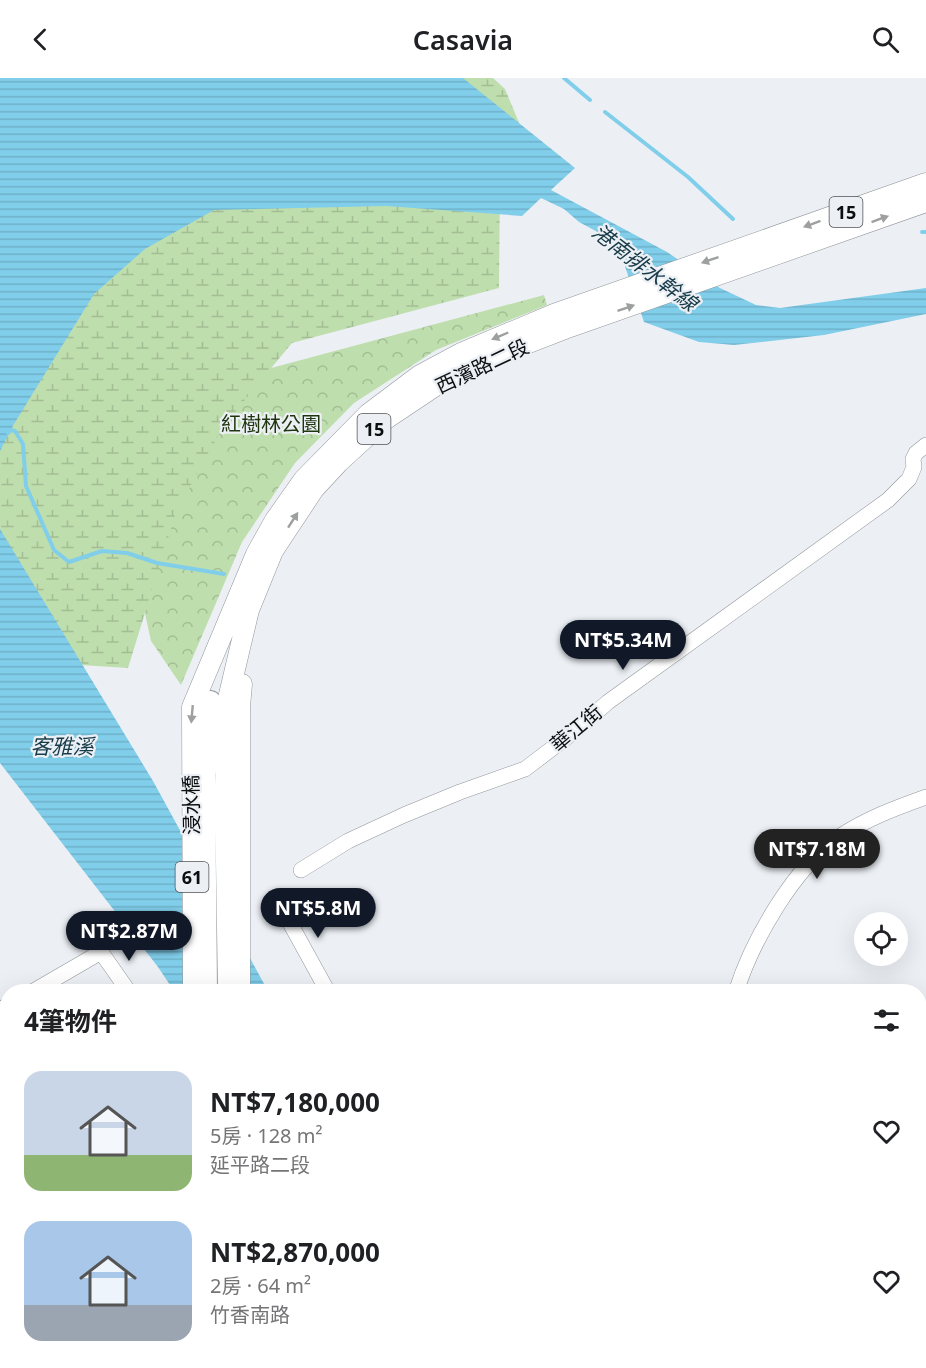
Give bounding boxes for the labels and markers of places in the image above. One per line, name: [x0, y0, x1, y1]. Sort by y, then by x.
pin: NT$5.34M: [561, 620, 685, 671]
pin: NT$7.18M: [755, 829, 879, 880]
pin: NT$5.8M: [263, 888, 373, 939]
pin: NT$2.87M: [67, 911, 191, 962]

